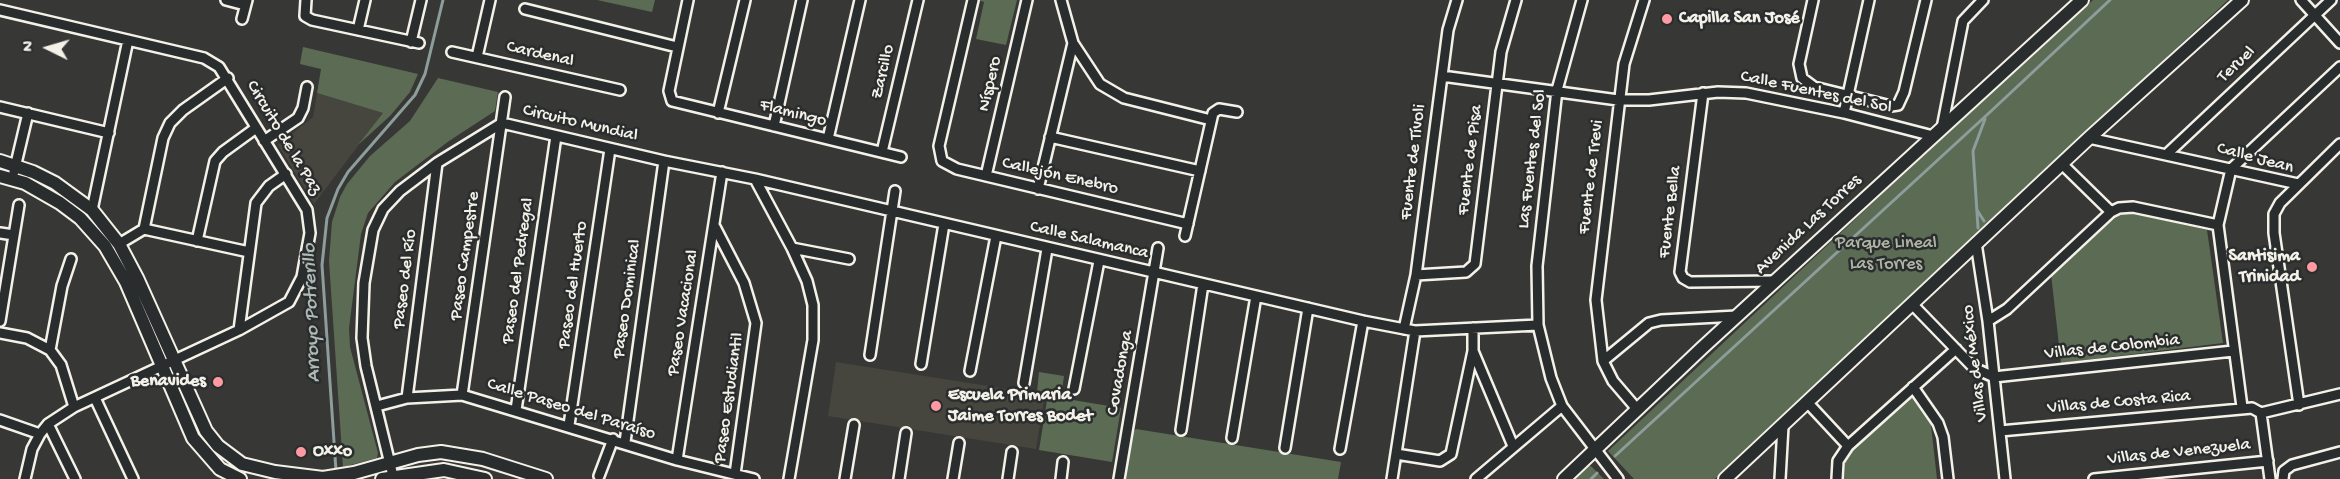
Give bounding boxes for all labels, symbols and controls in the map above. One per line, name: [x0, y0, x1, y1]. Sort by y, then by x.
place label: Capilla San José: [1679, 8, 1800, 30]
marker: Capilla San José: [1660, 12, 1674, 26]
north arrow: [18, 18, 78, 78]
street label: Cardenal: [504, 37, 576, 73]
text: N: [20, 40, 39, 52]
street label: Teruel: [2213, 42, 2261, 88]
street label: Zarcillo: [867, 43, 901, 101]
street label: Níspero: [974, 54, 1008, 114]
street label: Calle Fuentes del Sol: [1738, 66, 1894, 120]
street label: Circuito de la Paz: [240, 77, 326, 199]
street label: Las Fuentes del Sol: [1514, 88, 1552, 230]
street label: Flamingo: [757, 95, 829, 133]
street label: Circuito Mundial: [520, 100, 640, 148]
street label: Fuente de Tívoli: [1396, 103, 1432, 221]
street label: Fuente de Pisa: [1454, 104, 1488, 216]
street label: Fuente de Trevi: [1574, 119, 1610, 235]
street label: Calle Jean: [2214, 138, 2296, 180]
street label: Callejón Enebro: [1000, 153, 1120, 201]
street label: Fuente Bella: [1655, 165, 1687, 259]
street label: Avenida Las Torres: [1751, 170, 1867, 280]
street label: Paseo Campestre: [446, 190, 486, 322]
street label: Paseo del Pedregal: [498, 197, 540, 345]
street label: Calle Salamanca: [1028, 217, 1150, 265]
street label: Paseo del Huerto: [554, 220, 594, 350]
street label: Paseo del Río: [389, 228, 423, 330]
park label: Parque Lineal Las Torres: [1835, 233, 1937, 276]
street label: Paseo Dominical: [609, 238, 647, 360]
water label: Arroyo Potrerillo: [299, 243, 327, 383]
place label: Santisima Trinidad: [2229, 246, 2300, 288]
street label: Paseo Vacacional: [663, 248, 705, 378]
marker: Santisima Trinidad: [2305, 260, 2319, 274]
street label: Villas de México: [1958, 303, 1994, 423]
street label: Covadonga: [1103, 329, 1139, 417]
street label: Villas de Colombia: [2044, 330, 2180, 366]
street label: Paseo Estudiantil: [710, 331, 750, 465]
place label: Benavides: [131, 371, 206, 393]
street label: Calle Paseo del Paraíso: [484, 374, 658, 446]
marker: Benavides: [211, 375, 225, 389]
place label: Escuela Primaria Jaime Torres Bodet: [948, 385, 1093, 428]
street label: Villas de Costa Rica: [2047, 386, 2191, 420]
marker: Escuela Primaria Jaime Torres Bodet: [929, 399, 943, 413]
street label: Villas de Venezuela: [2106, 435, 2252, 471]
place label: Oxxo: [313, 441, 352, 463]
marker: Oxxo: [294, 445, 308, 459]

